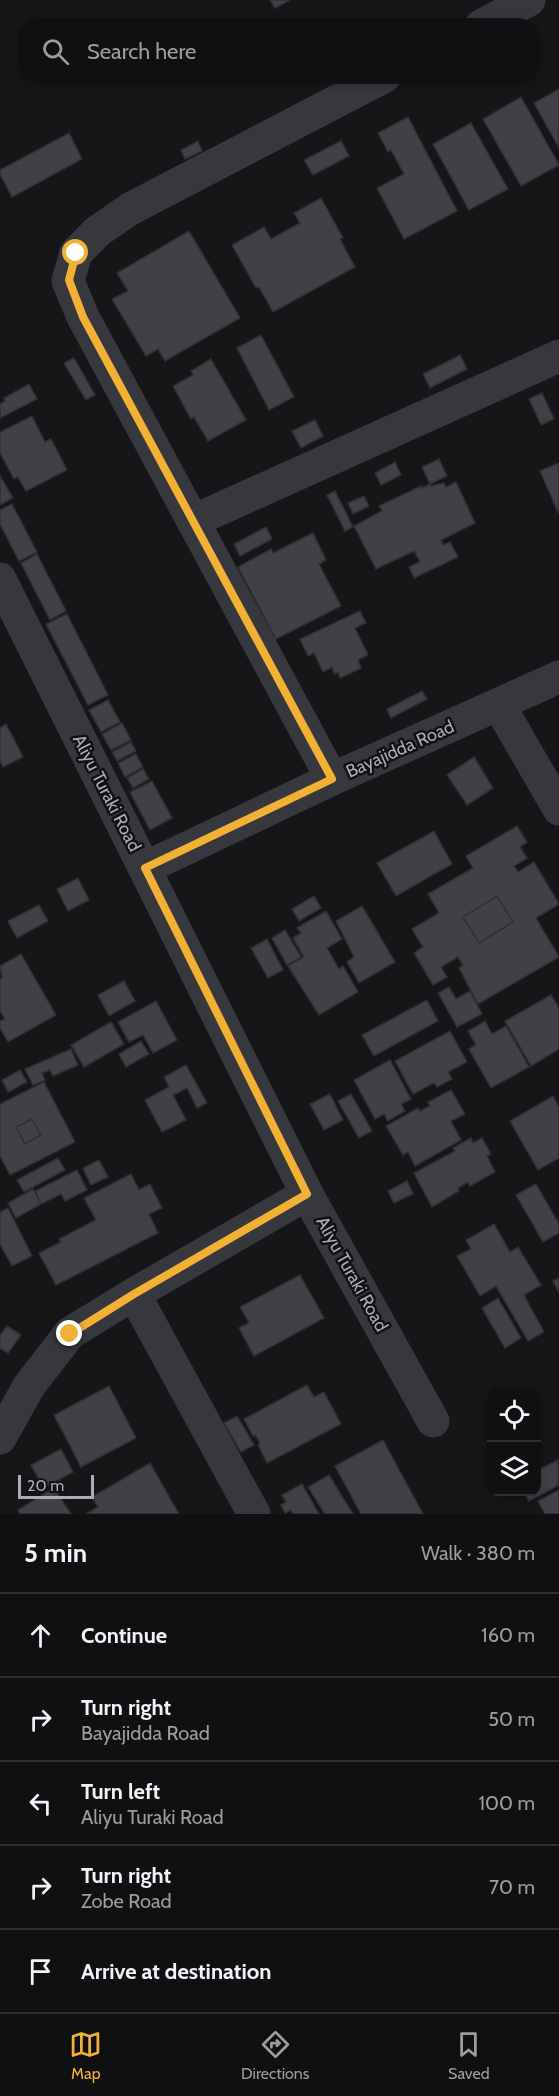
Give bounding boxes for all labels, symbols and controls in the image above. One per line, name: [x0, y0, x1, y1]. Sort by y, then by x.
search box: [18, 18, 541, 84]
icon: search: [39, 35, 72, 68]
text: Search here: [87, 38, 196, 65]
route start: [62, 239, 88, 265]
street label: Bayajidda Road: [343, 715, 457, 783]
street label: Aliyu Turaki Road: [68, 731, 146, 855]
street label: Aliyu Turaki Road: [311, 1213, 393, 1335]
route end: [56, 1320, 82, 1346]
map controls: [487, 1388, 541, 1496]
button: locate: [487, 1388, 541, 1442]
button: layers: [487, 1442, 541, 1496]
scale bar: [18, 1472, 94, 1500]
text: 20 m: [27, 1476, 64, 1495]
text: 5 min: [24, 1537, 87, 1569]
text: Walk · 380 m: [421, 1541, 535, 1565]
icon: ahead: [24, 1619, 57, 1652]
text: Continue: [81, 1622, 167, 1649]
text: 160 m: [481, 1623, 535, 1647]
text: Turn right: [81, 1694, 171, 1721]
icon: right: [24, 1703, 57, 1736]
text: 50 m: [488, 1707, 535, 1731]
text: Bayajidda Road: [81, 1721, 210, 1745]
text: Turn left: [81, 1778, 160, 1805]
icon: left: [24, 1787, 57, 1820]
text: 100 m: [479, 1791, 535, 1815]
text: Aliyu Turaki Road: [81, 1805, 223, 1829]
text: Turn right: [81, 1862, 171, 1889]
icon: right: [24, 1871, 57, 1904]
text: 70 m: [489, 1875, 535, 1899]
text: Zobe Road: [81, 1889, 172, 1913]
icon: arrive: [24, 1955, 57, 1988]
text: Arrive at destination: [81, 1958, 271, 1985]
tab: Map: [69, 2028, 102, 2083]
tab: Directions: [241, 2028, 309, 2083]
tab: Saved: [448, 2028, 490, 2083]

